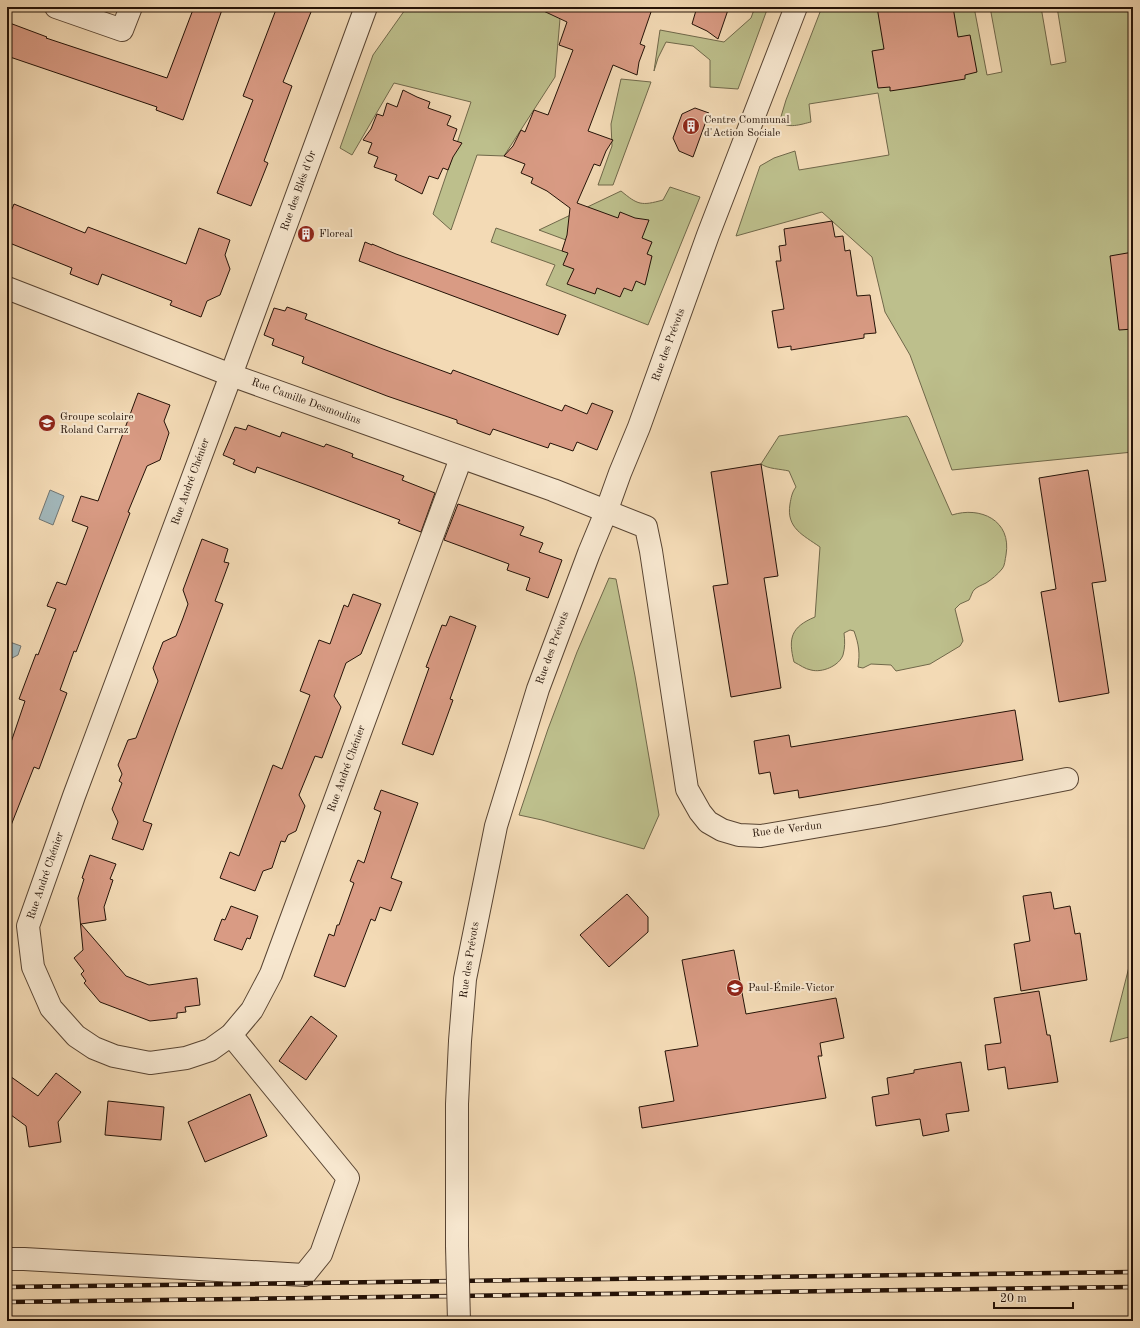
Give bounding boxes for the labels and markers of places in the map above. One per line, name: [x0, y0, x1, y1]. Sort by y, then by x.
place label: Centre Communal d'Action Sociale: [704, 115, 789, 139]
building icon: Centre Communal d'Action Sociale: [681, 116, 701, 136]
building icon: Floreal: [296, 224, 316, 244]
place label: Floreal: [319, 229, 353, 240]
place label: Groupe scolaire Roland Carraz: [60, 412, 134, 436]
school or university icon: Groupe scolaire Roland Carraz: [37, 413, 57, 433]
school or university icon: Paul-Émile-Victor: [725, 978, 745, 998]
place label: Paul-Émile-Victor: [748, 981, 835, 994]

